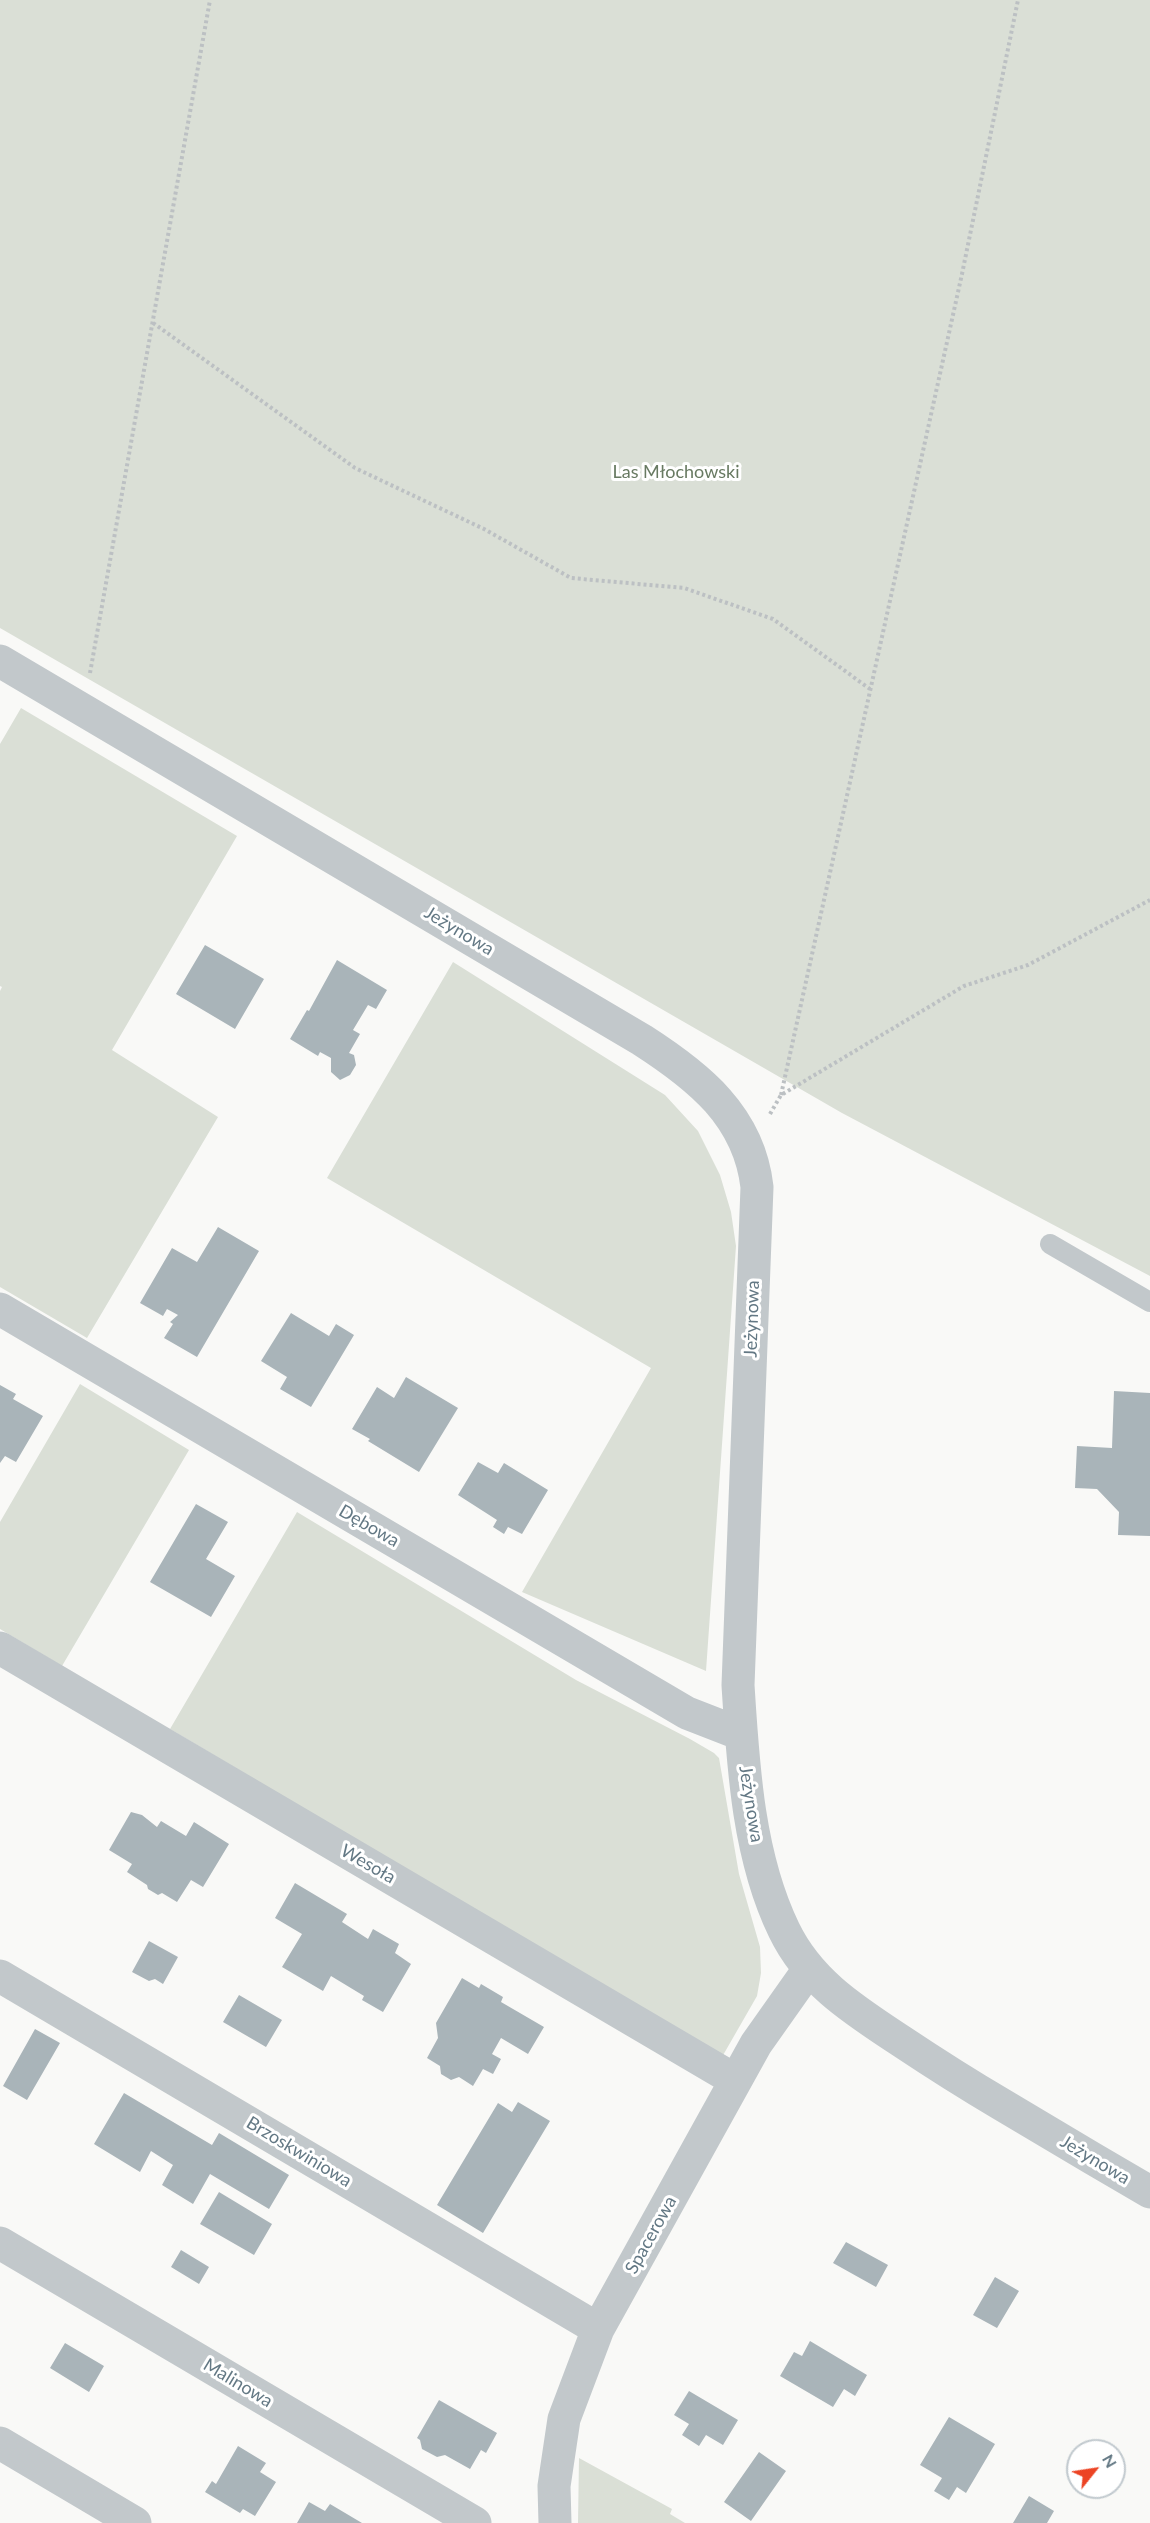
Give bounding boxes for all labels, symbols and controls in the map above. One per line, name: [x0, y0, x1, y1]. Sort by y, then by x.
park label: Las Młochowski: [613, 461, 739, 483]
street label: Jeżynowa: [420, 902, 498, 960]
street label: Jeżynowa: [740, 1280, 764, 1358]
street label: Dębowa: [335, 1500, 403, 1552]
street label: Jeżynowa: [734, 1764, 768, 1844]
street label: Wesoła: [337, 1840, 399, 1888]
street label: Brzoskwiniowa: [242, 2112, 356, 2192]
street label: Jeżynowa: [1056, 2131, 1134, 2189]
street label: Spacerowa: [621, 2192, 681, 2278]
street label: Malinowa: [199, 2354, 277, 2412]
north arrow: [1066, 2439, 1126, 2499]
text: N: [1099, 2451, 1122, 2471]

